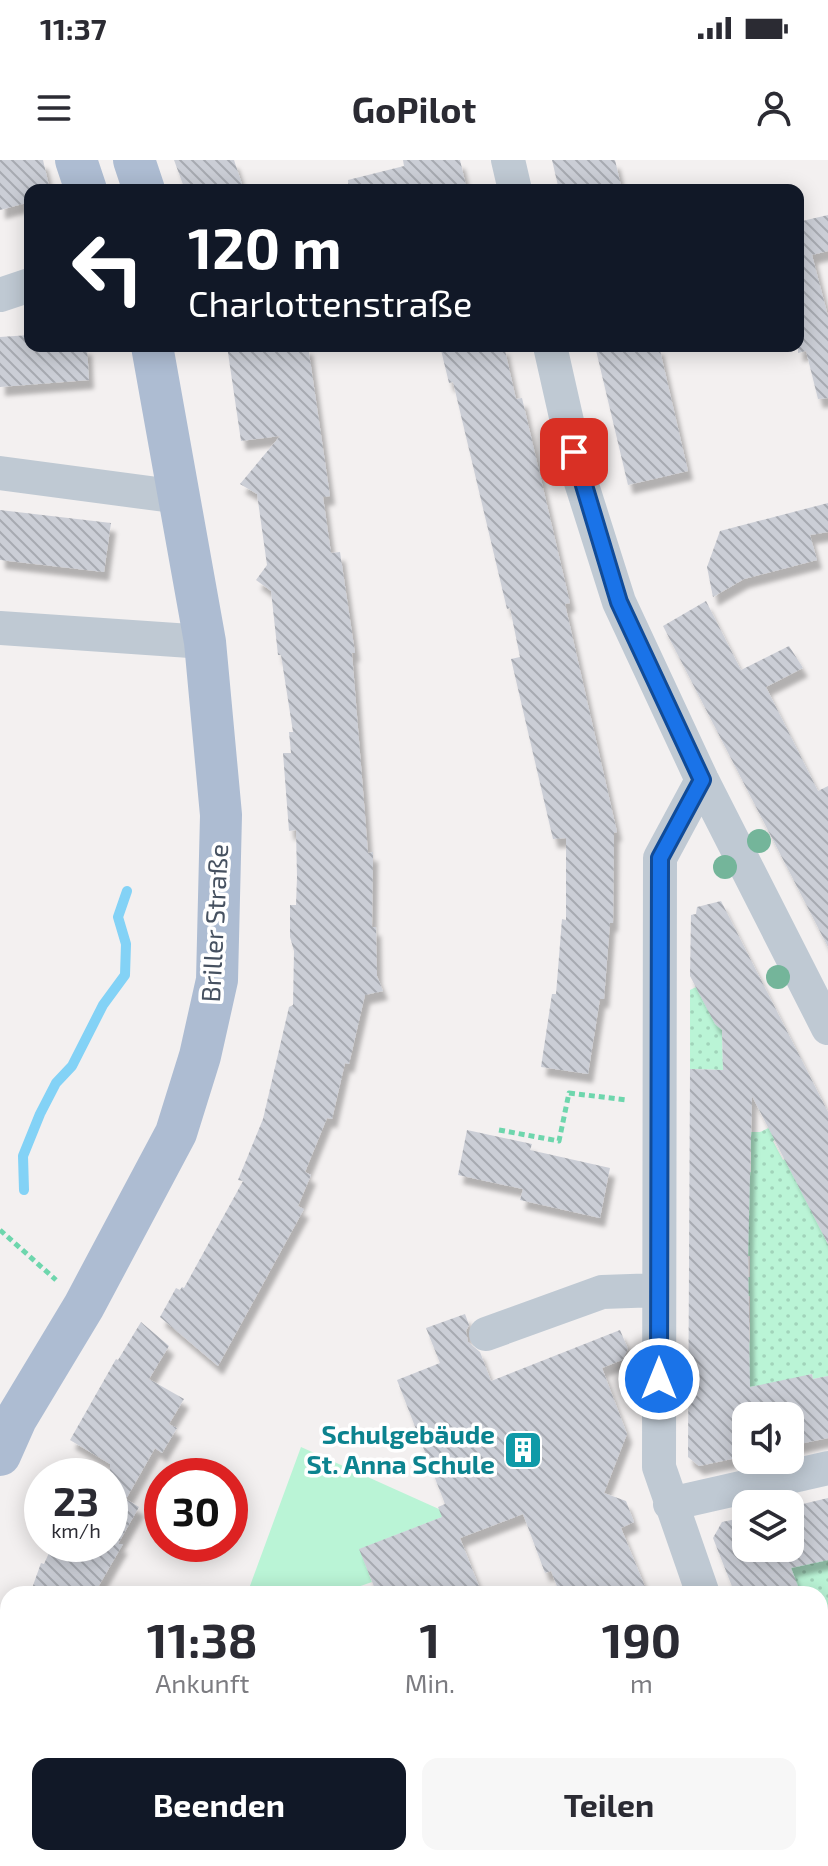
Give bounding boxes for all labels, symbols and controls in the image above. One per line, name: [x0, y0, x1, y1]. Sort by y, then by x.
text: 11:37: [40, 10, 106, 46]
icon: menu: [32, 86, 76, 130]
icon: person: [752, 86, 796, 130]
text: GoPilot: [352, 87, 476, 130]
text: 120 m: [188, 213, 342, 280]
icon: left: [56, 216, 160, 320]
text: Charlottenstraße: [188, 281, 472, 324]
pin: [540, 418, 608, 486]
icon: arrive: [552, 430, 596, 474]
street label: Briller Straße: [194, 843, 233, 1003]
position arrow: [617, 1337, 701, 1421]
map controls: [732, 1402, 804, 1562]
button: sound: [732, 1402, 804, 1474]
place label: Schulgebäude St. Anna Schule: [306, 1418, 495, 1479]
building icon: Schulgebäude St. Anna Schule: [502, 1429, 544, 1471]
speed limit sign: 30: [144, 1458, 248, 1562]
text: 23: [53, 1476, 99, 1524]
button: layers: [732, 1490, 804, 1562]
text: km/h: [51, 1518, 101, 1542]
text: 11:38: [147, 1610, 258, 1668]
text: 1: [419, 1610, 440, 1668]
text: 190: [602, 1610, 681, 1668]
text: Ankunft: [155, 1667, 249, 1698]
text: Min.: [405, 1667, 455, 1698]
text: m: [630, 1667, 653, 1698]
button: Beenden: [32, 1758, 406, 1850]
button: Teilen: [422, 1758, 796, 1850]

